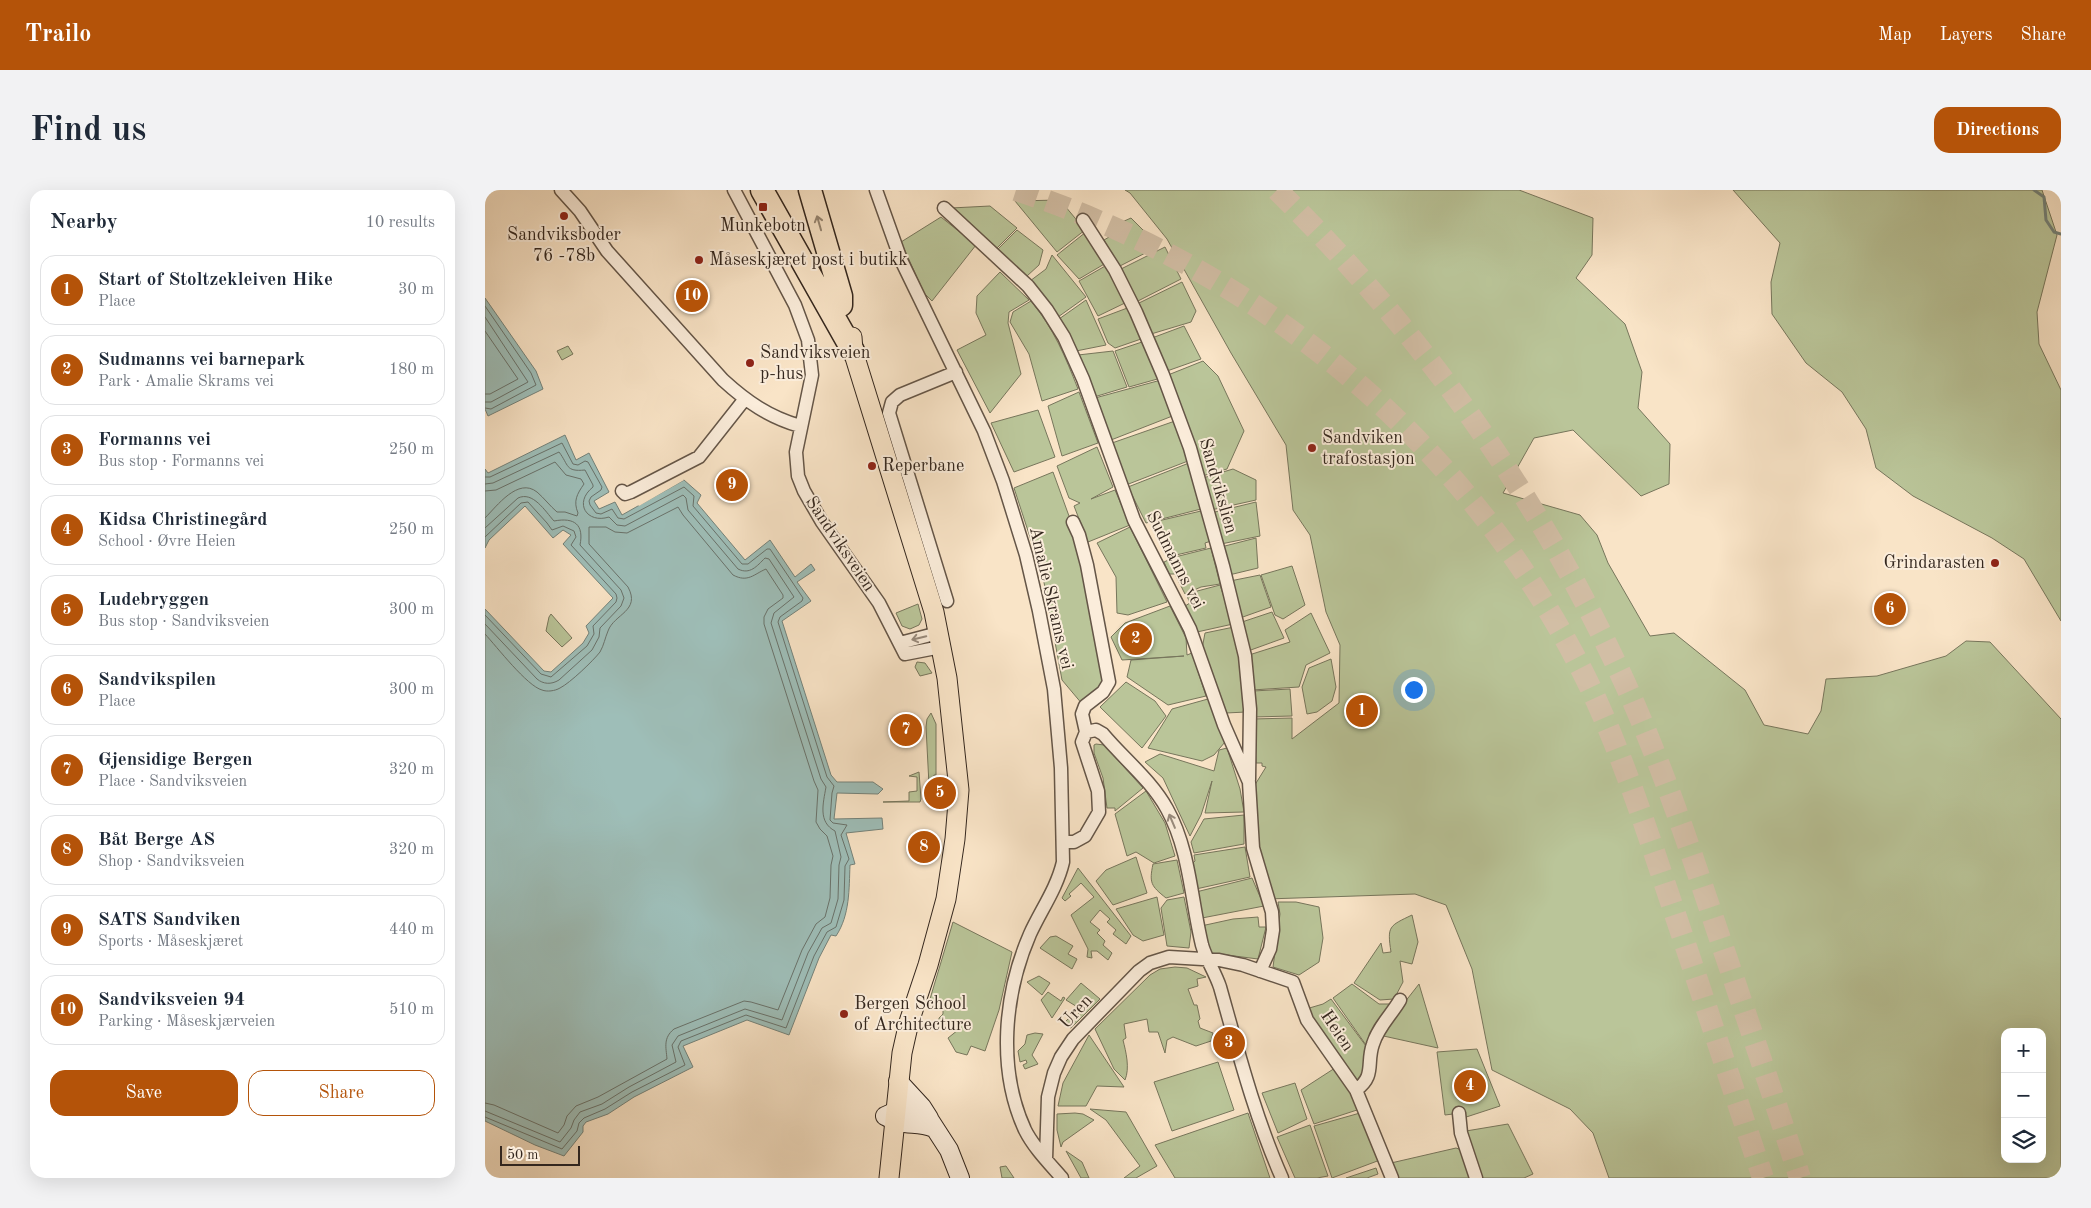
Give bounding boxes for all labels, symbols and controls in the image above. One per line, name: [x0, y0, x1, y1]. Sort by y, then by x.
text: Trailo: [25, 23, 91, 47]
text: Map: [1878, 26, 1912, 44]
text: Layers: [1940, 26, 1992, 44]
text: Share: [2020, 26, 2066, 44]
button: Directions: [1934, 107, 2061, 153]
text: Find us: [30, 113, 146, 148]
marker: Munkebotn: [757, 201, 769, 213]
marker: Sandviksboder 76 -78b: [558, 210, 570, 222]
text: Nearby: [50, 212, 118, 233]
text: 10 results: [366, 215, 435, 231]
one-way arrow: [814, 215, 824, 231]
place label: Munkebotn: [720, 217, 806, 235]
place label: Sandviksboder 76 -78b: [507, 226, 622, 265]
place label: Måseskjæret post i butikk: [709, 251, 908, 269]
marker: Måseskjæret post i butikk: [693, 254, 705, 266]
text: Start of Stoltzekleiven Hike: [98, 271, 333, 290]
pin: 10: [676, 277, 708, 315]
text: 1: [62, 282, 72, 298]
text: 30 m: [398, 282, 434, 298]
text: Place: [98, 294, 135, 310]
place label: Sandviksveien p-hus: [760, 344, 871, 383]
text: Sudmanns vei barnepark: [98, 351, 305, 370]
marker: Sandviksveien p-hus: [744, 357, 756, 369]
text: 2: [62, 362, 72, 378]
text: 180 m: [389, 362, 434, 378]
text: Park · Amalie Skrams vei: [98, 374, 274, 390]
place label: Sandviken trafostasjon: [1322, 429, 1415, 468]
text: Formanns vei: [98, 431, 211, 450]
street label: Sandvikslien: [1196, 436, 1240, 536]
text: 3: [62, 442, 72, 458]
text: 250 m: [389, 442, 434, 458]
marker: Sandviken trafostasjon: [1306, 442, 1318, 454]
text: Bus stop · Formanns vei: [98, 454, 264, 470]
place label: Reperbane: [882, 457, 964, 475]
marker: Reperbane: [866, 460, 878, 472]
pin: 9: [716, 466, 748, 504]
street label: Sandviksveien: [802, 493, 879, 595]
street label: Sudmanns vei: [1143, 508, 1207, 612]
text: Kidsa Christinegård: [98, 511, 268, 530]
text: 4: [62, 522, 72, 538]
text: 250 m: [389, 522, 434, 538]
street label: Amalie Skrams vei: [1026, 525, 1076, 671]
text: School · Øvre Heien: [98, 534, 236, 550]
place label: Grindarasten: [1883, 554, 1985, 572]
marker: Grindarasten: [1989, 557, 2001, 569]
pin: 6: [1874, 590, 1906, 628]
text: Ludebryggen: [98, 591, 209, 610]
text: 5: [62, 602, 72, 618]
text: 300 m: [389, 602, 434, 618]
text: Bus stop · Sandviksveien: [98, 614, 270, 630]
pin: 2: [1120, 620, 1152, 658]
one-way arrow: [912, 633, 928, 643]
text: Sandvikspilen: [98, 671, 216, 690]
your location: [1401, 677, 1427, 703]
text: 6: [62, 682, 72, 698]
text: 300 m: [389, 682, 434, 698]
pin: 1: [1346, 692, 1378, 730]
text: Place: [98, 694, 135, 710]
pin: 7: [890, 711, 922, 749]
text: Gjensidige Bergen: [98, 751, 253, 770]
text: 7: [62, 762, 72, 778]
text: 320 m: [389, 762, 434, 778]
text: Place · Sandviksveien: [98, 774, 247, 790]
pin: 5: [924, 774, 956, 812]
one-way arrow: [1167, 814, 1177, 829]
pin: 8: [908, 828, 940, 866]
text: Båt Berge AS: [98, 831, 215, 850]
text: 8: [62, 842, 72, 858]
text: 320 m: [389, 842, 434, 858]
text: Shop · Sandviksveien: [98, 854, 245, 870]
text: SATS Sandviken: [98, 911, 241, 930]
text: 9: [62, 922, 72, 938]
text: 440 m: [389, 922, 434, 938]
text: Sports · Måseskjæret: [98, 934, 243, 950]
text: Sandviksveien 94: [98, 991, 245, 1010]
street label: Uren: [1056, 991, 1096, 1033]
place label: Bergen School of Architecture: [854, 995, 972, 1034]
text: 10: [58, 1002, 76, 1018]
text: 510 m: [389, 1002, 434, 1018]
street label: Heien: [1317, 1007, 1357, 1055]
marker: Bergen School of Architecture: [838, 1008, 850, 1020]
text: Parking · Måseskjærveien: [98, 1014, 275, 1030]
pin: 3: [1213, 1024, 1245, 1062]
map controls: [2001, 1028, 2046, 1163]
button: +: [2001, 1028, 2046, 1073]
pin: 4: [1454, 1067, 1486, 1105]
button: Save: [50, 1070, 238, 1116]
button: Share: [248, 1070, 435, 1116]
button: −: [2001, 1073, 2046, 1118]
button: layers: [2001, 1118, 2046, 1163]
scale bar: [500, 1143, 580, 1166]
text: 50 m: [507, 1148, 538, 1162]

